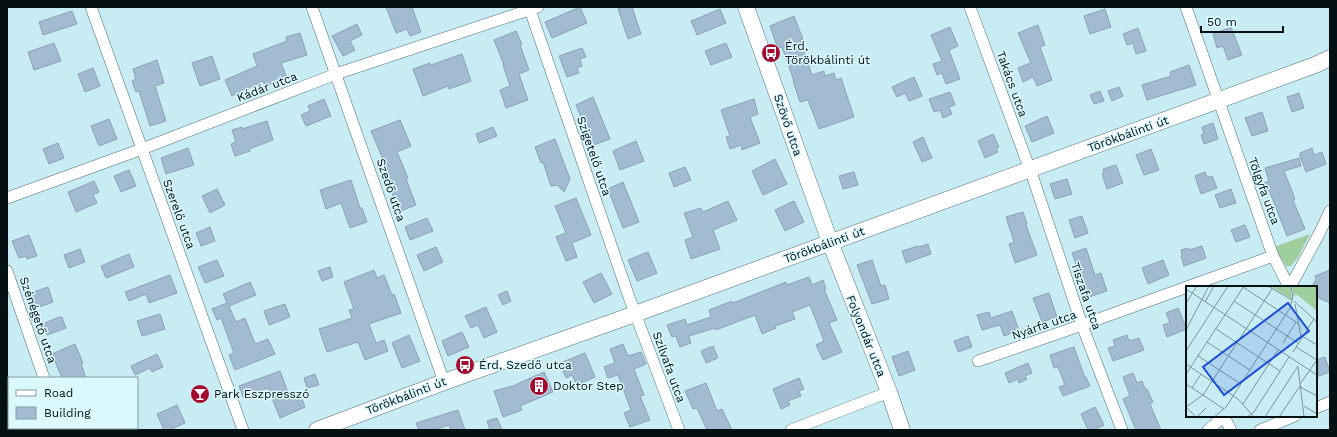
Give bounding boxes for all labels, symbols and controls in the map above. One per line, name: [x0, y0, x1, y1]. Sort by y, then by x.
scale bar: [1201, 8, 1283, 34]
text: 50 m: [1207, 15, 1237, 29]
place label: Érd, Törökbálinti út: [785, 39, 870, 67]
bus stop icon: Érd, Törökbálinti út: [760, 42, 782, 64]
street label: Takács utca: [994, 49, 1031, 119]
street label: Kádár utca: [235, 69, 299, 105]
street label: Szövő utca: [771, 92, 805, 158]
street label: Törökbálinti út: [1086, 113, 1170, 155]
street label: Szigetelő utca: [574, 114, 614, 198]
street label: Tölgyfa utca: [1245, 156, 1283, 227]
street label: Szedő utca: [374, 157, 408, 223]
street label: Szerelő utca: [160, 177, 198, 251]
street label: Törökbálinti út: [782, 224, 866, 266]
street label: Tiszafa utca: [1068, 260, 1104, 332]
street label: Szénégető utca: [17, 275, 59, 365]
inset map: [1186, 286, 1317, 417]
street label: Folyondár utca: [843, 293, 889, 379]
street label: Nyárfa utca: [1010, 307, 1078, 343]
street label: Szilvafa utca: [650, 330, 688, 405]
bus stop icon: Érd, Szedő utca: [454, 354, 476, 376]
place label: Érd, Szedő utca: [479, 358, 572, 372]
street label: Törökbálinti út: [364, 374, 448, 418]
building icon: Doktor Step: [528, 375, 550, 397]
legend: [8, 377, 138, 429]
place label: Doktor Step: [553, 379, 624, 393]
bar icon: Park Eszpresszó: [189, 383, 211, 405]
text: Road: [44, 386, 73, 400]
place label: Park Eszpresszó: [214, 387, 309, 401]
text: Building: [44, 406, 91, 420]

